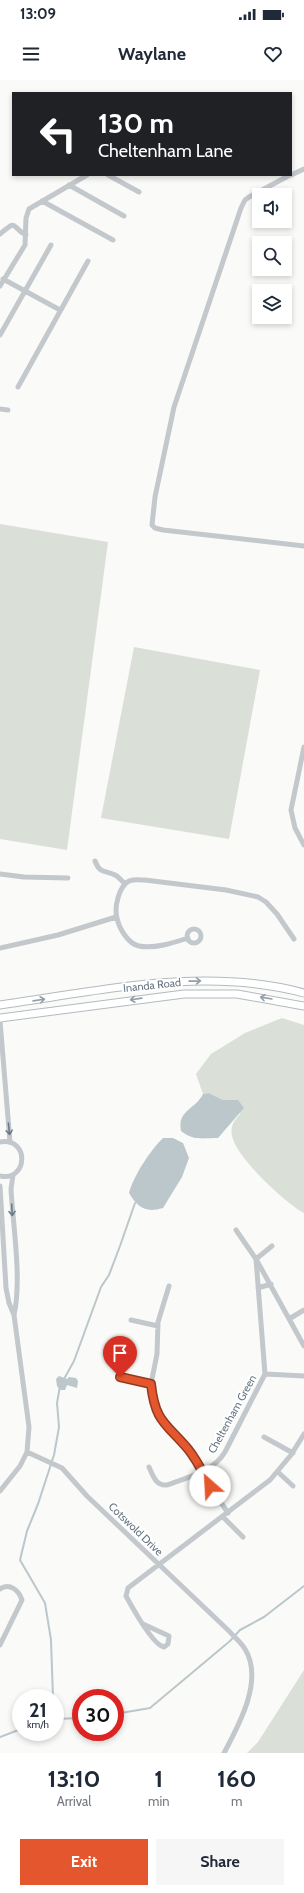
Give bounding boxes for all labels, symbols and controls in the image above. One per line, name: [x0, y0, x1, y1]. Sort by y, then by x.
text: 13:09: [20, 5, 56, 23]
icon: menu: [20, 43, 42, 65]
text: Waylane: [118, 43, 186, 65]
icon: heart: [262, 43, 284, 65]
text: 130 m: [98, 106, 174, 140]
icon: left: [32, 108, 84, 160]
text: Cheltenham Lane: [98, 140, 233, 162]
map controls: [252, 188, 292, 324]
button: sound: [252, 188, 292, 228]
button: search: [252, 236, 292, 276]
button: layers: [252, 284, 292, 324]
street label: Inanda Road: [122, 975, 182, 995]
one-way arrow: [188, 977, 201, 985]
one-way arrow: [260, 994, 273, 1002]
one-way arrow: [130, 995, 143, 1003]
one-way arrow: [32, 996, 45, 1004]
one-way arrow: [5, 1123, 13, 1136]
one-way arrow: [9, 1203, 16, 1216]
pin: [103, 1336, 137, 1377]
icon: arrive: [109, 1342, 131, 1364]
street label: Cheltenham Green: [205, 1372, 259, 1456]
position arrow: [189, 1465, 231, 1507]
street label: Cotswold Drive: [106, 1499, 167, 1559]
speed limit sign: 30: [72, 1689, 124, 1741]
text: 21: [29, 1698, 47, 1722]
text: km/h: [27, 1718, 49, 1731]
text: 13:10: [48, 1764, 101, 1793]
text: 1: [154, 1764, 163, 1793]
text: 160: [217, 1764, 256, 1793]
text: Arrival: [57, 1793, 91, 1809]
text: min: [148, 1793, 170, 1809]
text: m: [231, 1793, 242, 1809]
button: Exit: [20, 1839, 148, 1885]
button: Share: [156, 1839, 284, 1885]

